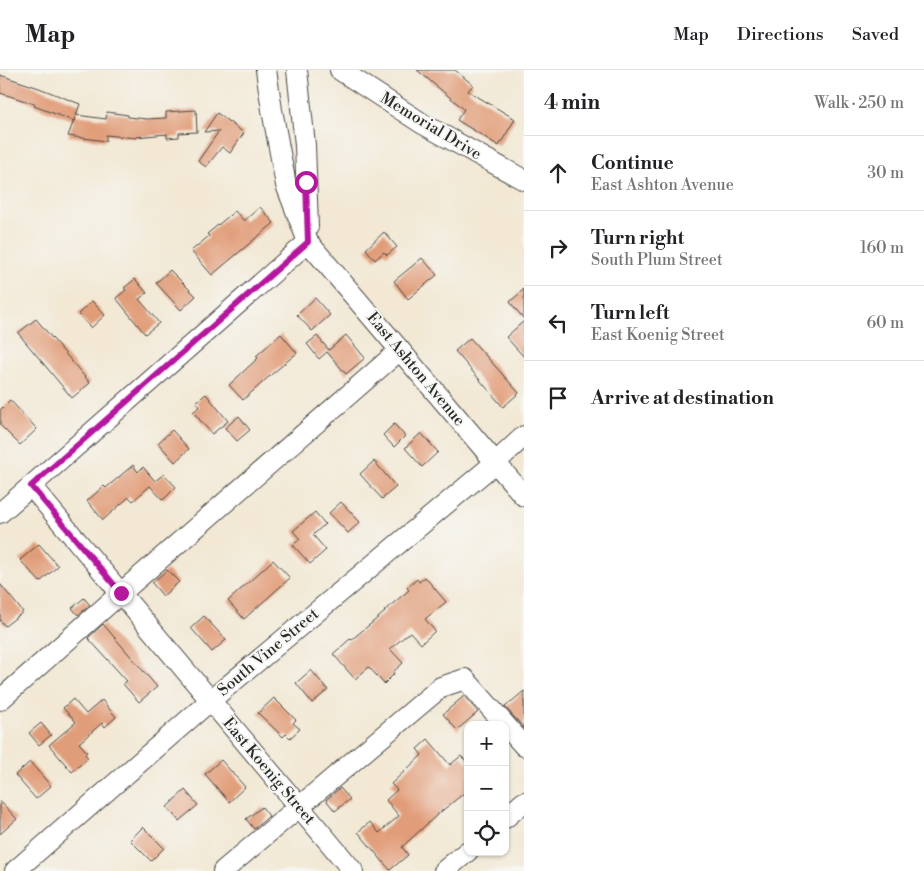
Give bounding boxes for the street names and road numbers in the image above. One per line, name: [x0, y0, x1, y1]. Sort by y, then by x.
street label: Memorial Drive: [377, 88, 485, 164]
street label: East Ashton Avenue: [362, 308, 470, 430]
street label: South Vine Street: [213, 604, 323, 700]
street label: East Koenig Street: [218, 713, 320, 829]

